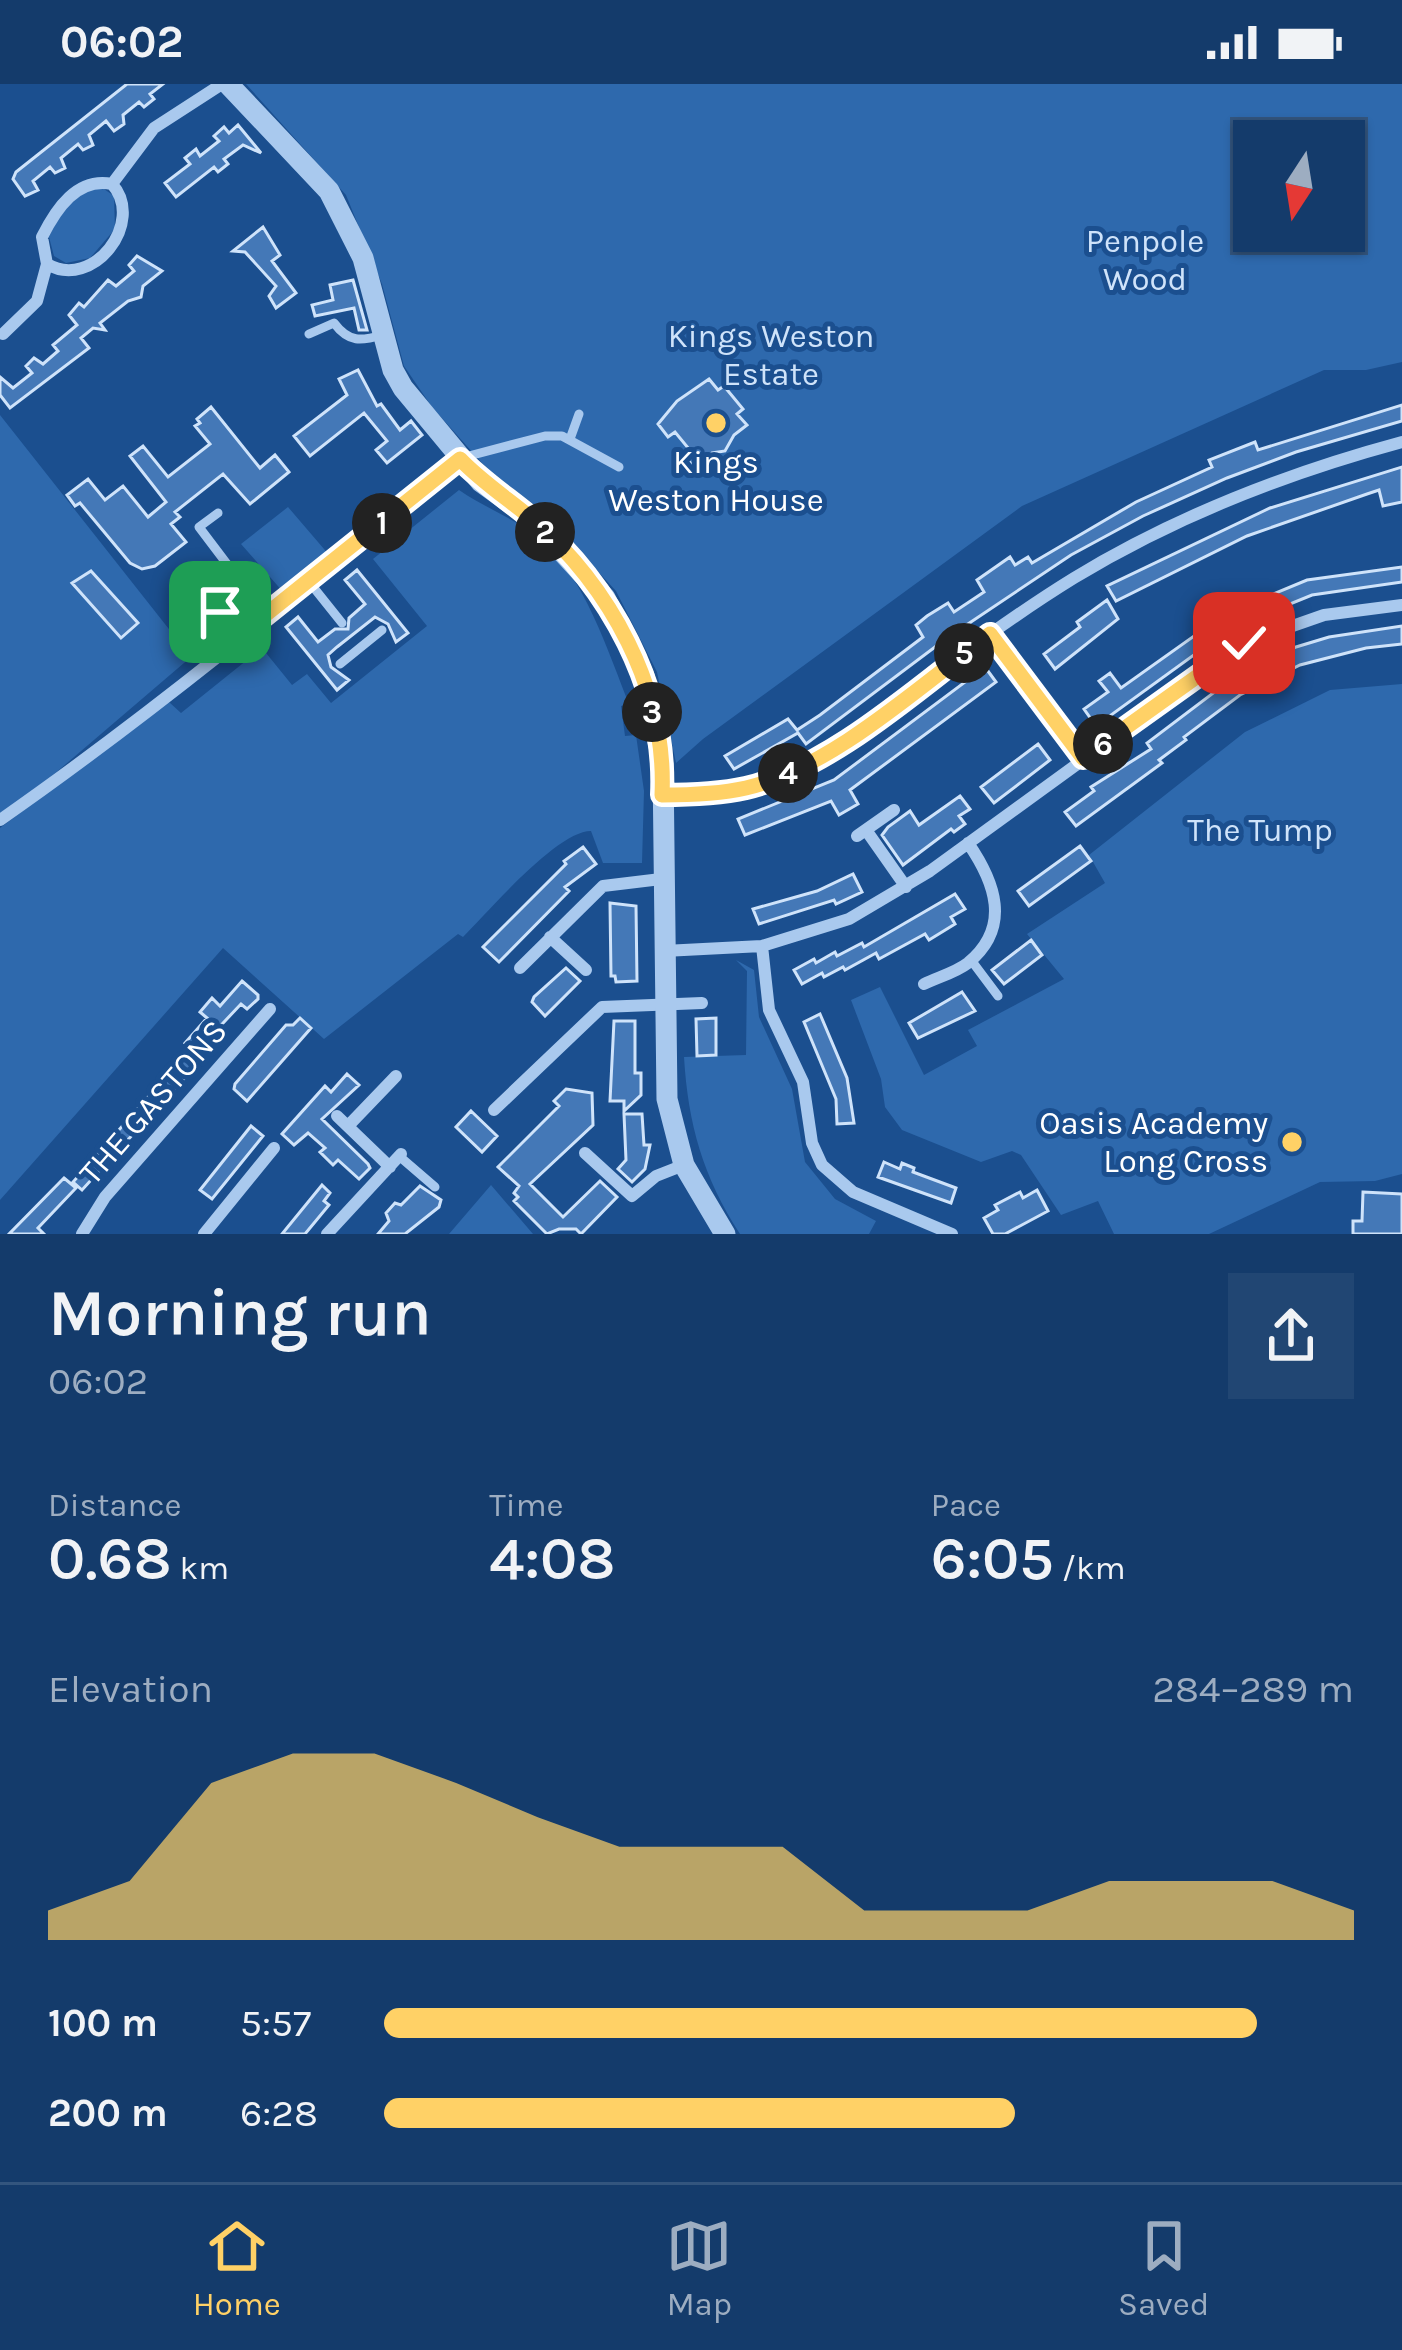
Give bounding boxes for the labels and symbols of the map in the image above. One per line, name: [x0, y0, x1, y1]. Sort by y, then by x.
north arrow: [1233, 120, 1365, 252]
park label: Penpole Wood: [1086, 222, 1204, 298]
park label: Kings Weston Estate: [668, 317, 874, 393]
marker: Kings Weston House: [703, 410, 729, 436]
place label: Kings Weston House: [608, 443, 824, 519]
pin: 1: [352, 493, 412, 553]
pin: 2: [515, 502, 575, 562]
pin: [169, 561, 271, 663]
pin: [1193, 592, 1295, 694]
pin: 5: [934, 623, 994, 683]
pin: 3: [622, 682, 682, 742]
pin: 6: [1073, 714, 1133, 774]
pin: 4: [758, 743, 818, 803]
park label: The Tump: [1187, 811, 1333, 849]
street label: THE GASTONS: [71, 1012, 235, 1192]
place label: Oasis Academy Long Cross: [1039, 1104, 1268, 1180]
marker: Oasis Academy Long Cross: [1279, 1129, 1305, 1155]

